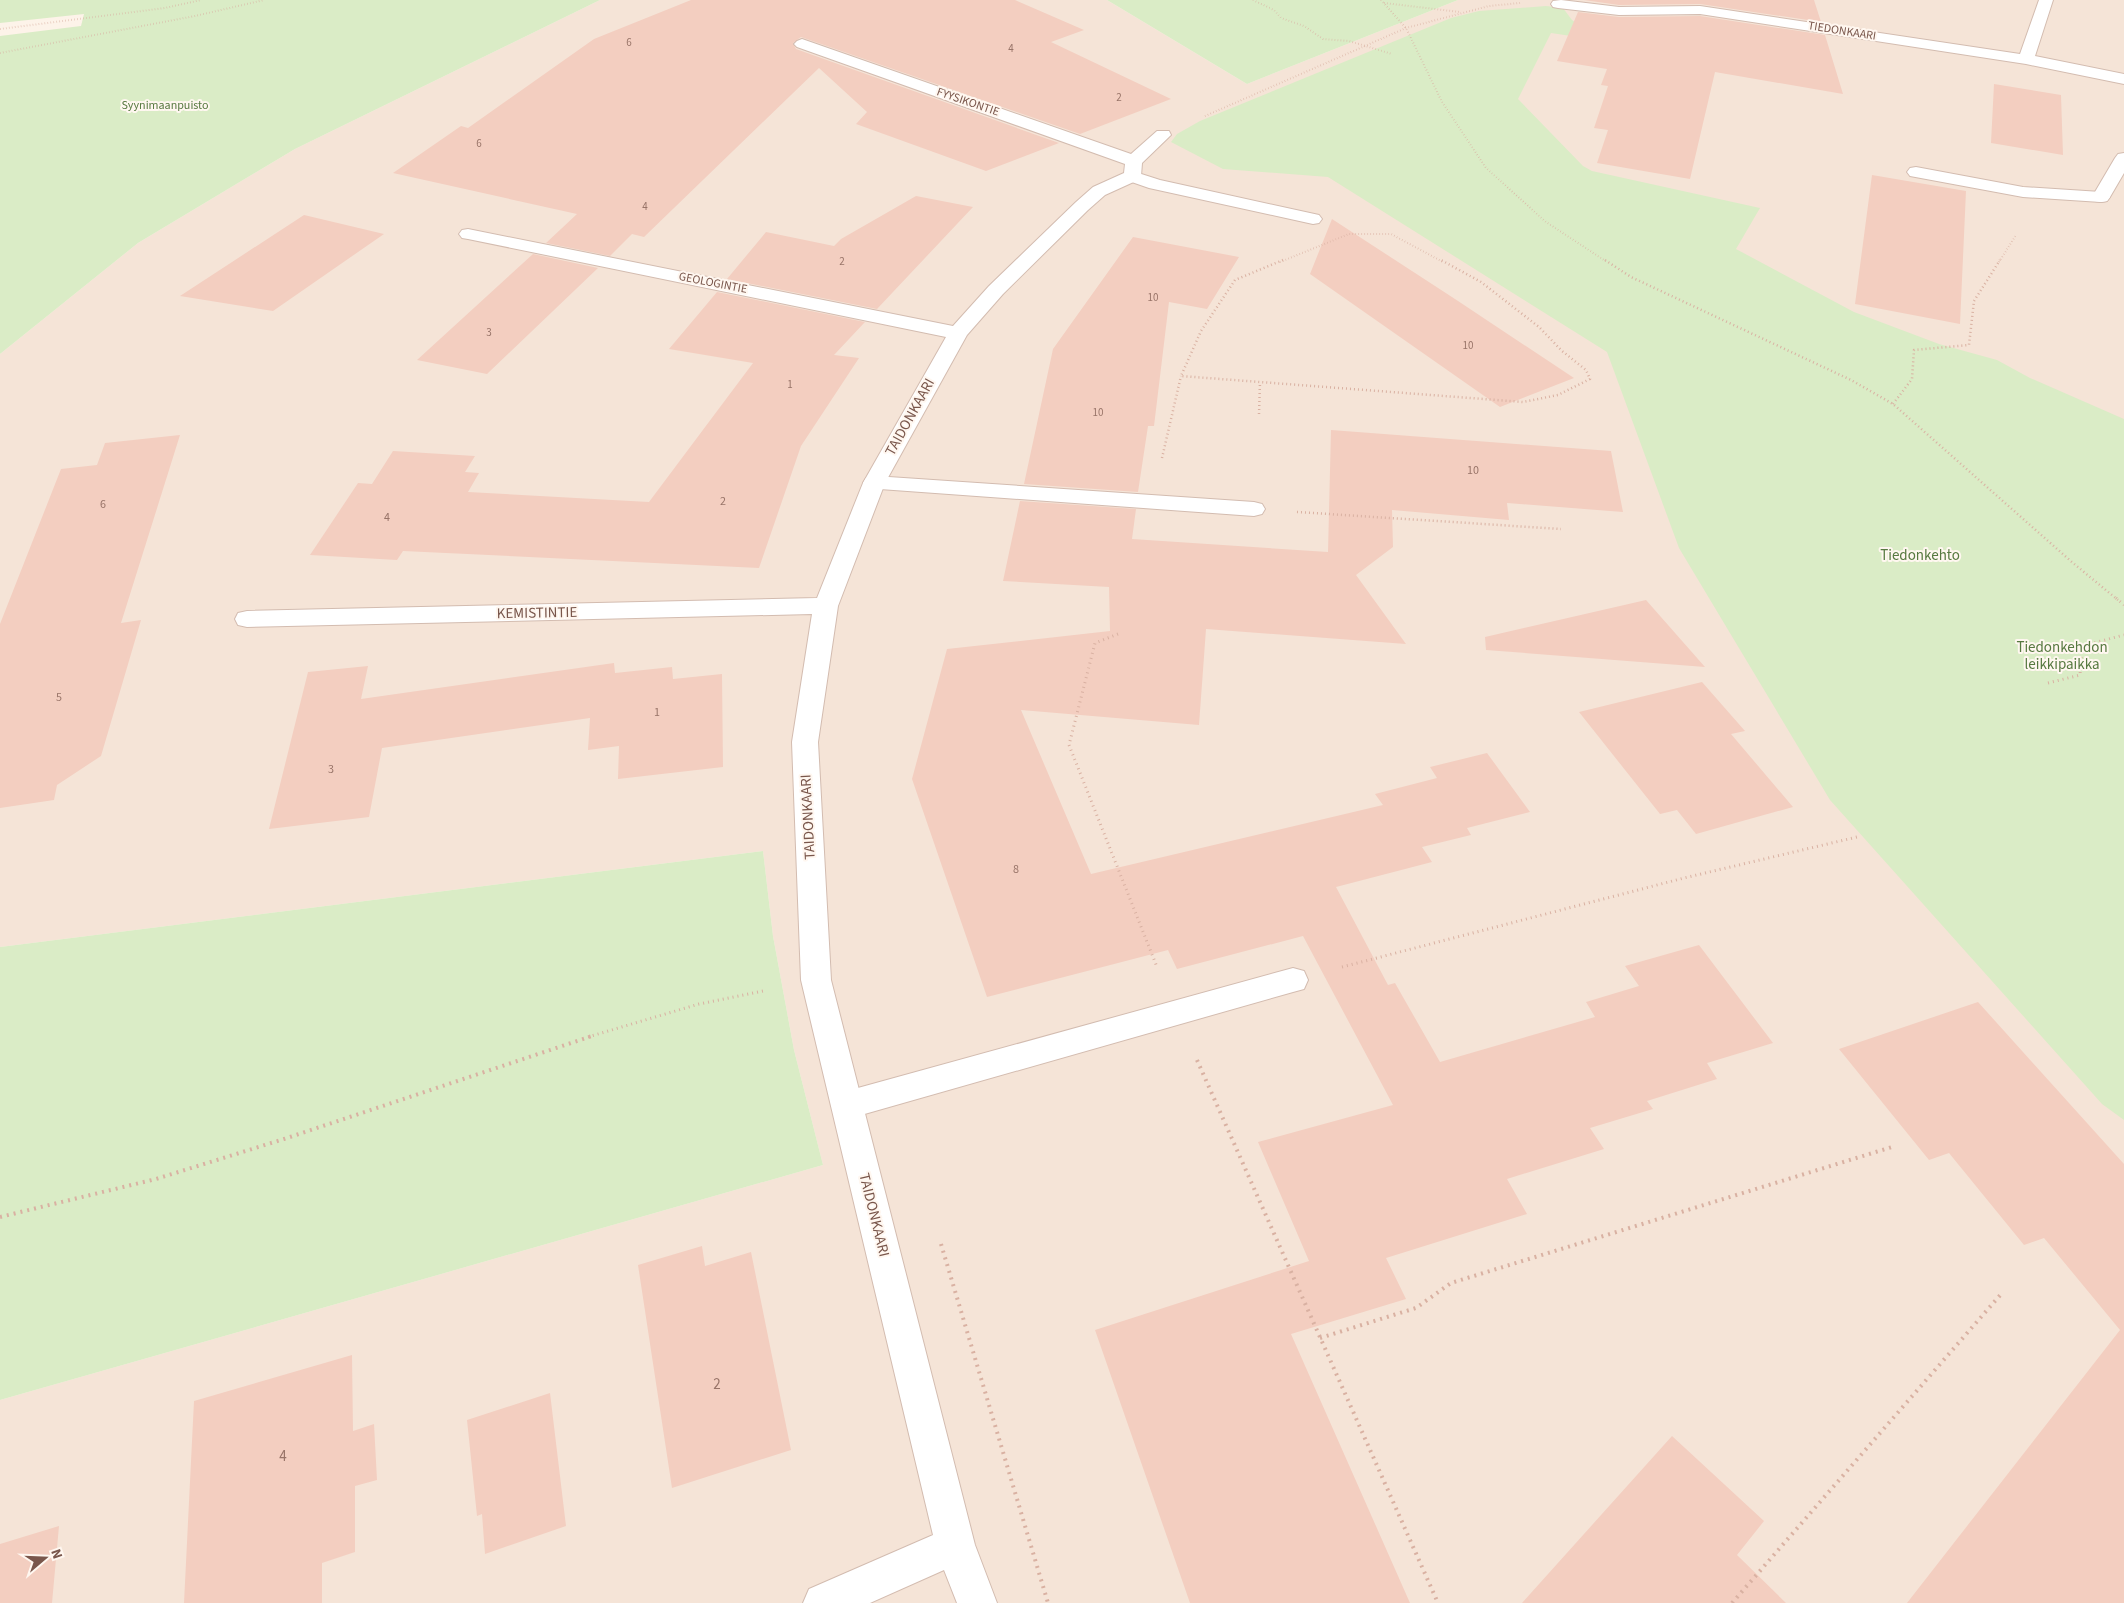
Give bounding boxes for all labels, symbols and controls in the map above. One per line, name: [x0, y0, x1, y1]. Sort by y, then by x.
street label: TIEDONKAARI: [1807, 17, 1877, 45]
house number: 6: [626, 35, 632, 50]
house number: 4: [1008, 41, 1014, 56]
street label: FYYSIKONTIE: [934, 83, 1002, 121]
house number: 2: [1116, 90, 1122, 105]
park label: Syynimaanpuisto: [121, 97, 209, 114]
house number: 6: [476, 136, 482, 151]
house number: 4: [642, 199, 648, 214]
house number: 2: [839, 254, 845, 269]
street label: GEOLOGINTIE: [677, 268, 749, 298]
house number: 10: [1148, 290, 1158, 305]
house number: 3: [486, 325, 492, 340]
house number: 10: [1463, 338, 1473, 353]
street label: TAIDONKAARI: [880, 374, 940, 460]
house number: 1: [787, 377, 793, 392]
house number: 10: [1093, 405, 1103, 420]
house number: 10: [1467, 462, 1479, 479]
house number: 2: [720, 493, 726, 510]
house number: 6: [100, 496, 106, 513]
house number: 4: [384, 509, 390, 526]
park label: Tiedonkehto: [1880, 545, 1960, 566]
street label: KEMISTINTIE: [496, 602, 578, 624]
park label: Tiedonkehdon leikkipaikka: [2016, 637, 2108, 675]
house number: 5: [56, 689, 62, 706]
house number: 1: [654, 704, 660, 721]
house number: 3: [328, 761, 334, 778]
street label: TAIDONKAARI: [795, 774, 821, 860]
house number: 8: [1013, 861, 1019, 878]
street label: TAIDONKAARI: [853, 1171, 895, 1259]
house number: 2: [713, 1374, 721, 1395]
house number: 4: [279, 1446, 287, 1467]
north arrow: [20, 1533, 70, 1583]
text: N: [45, 1546, 67, 1562]

